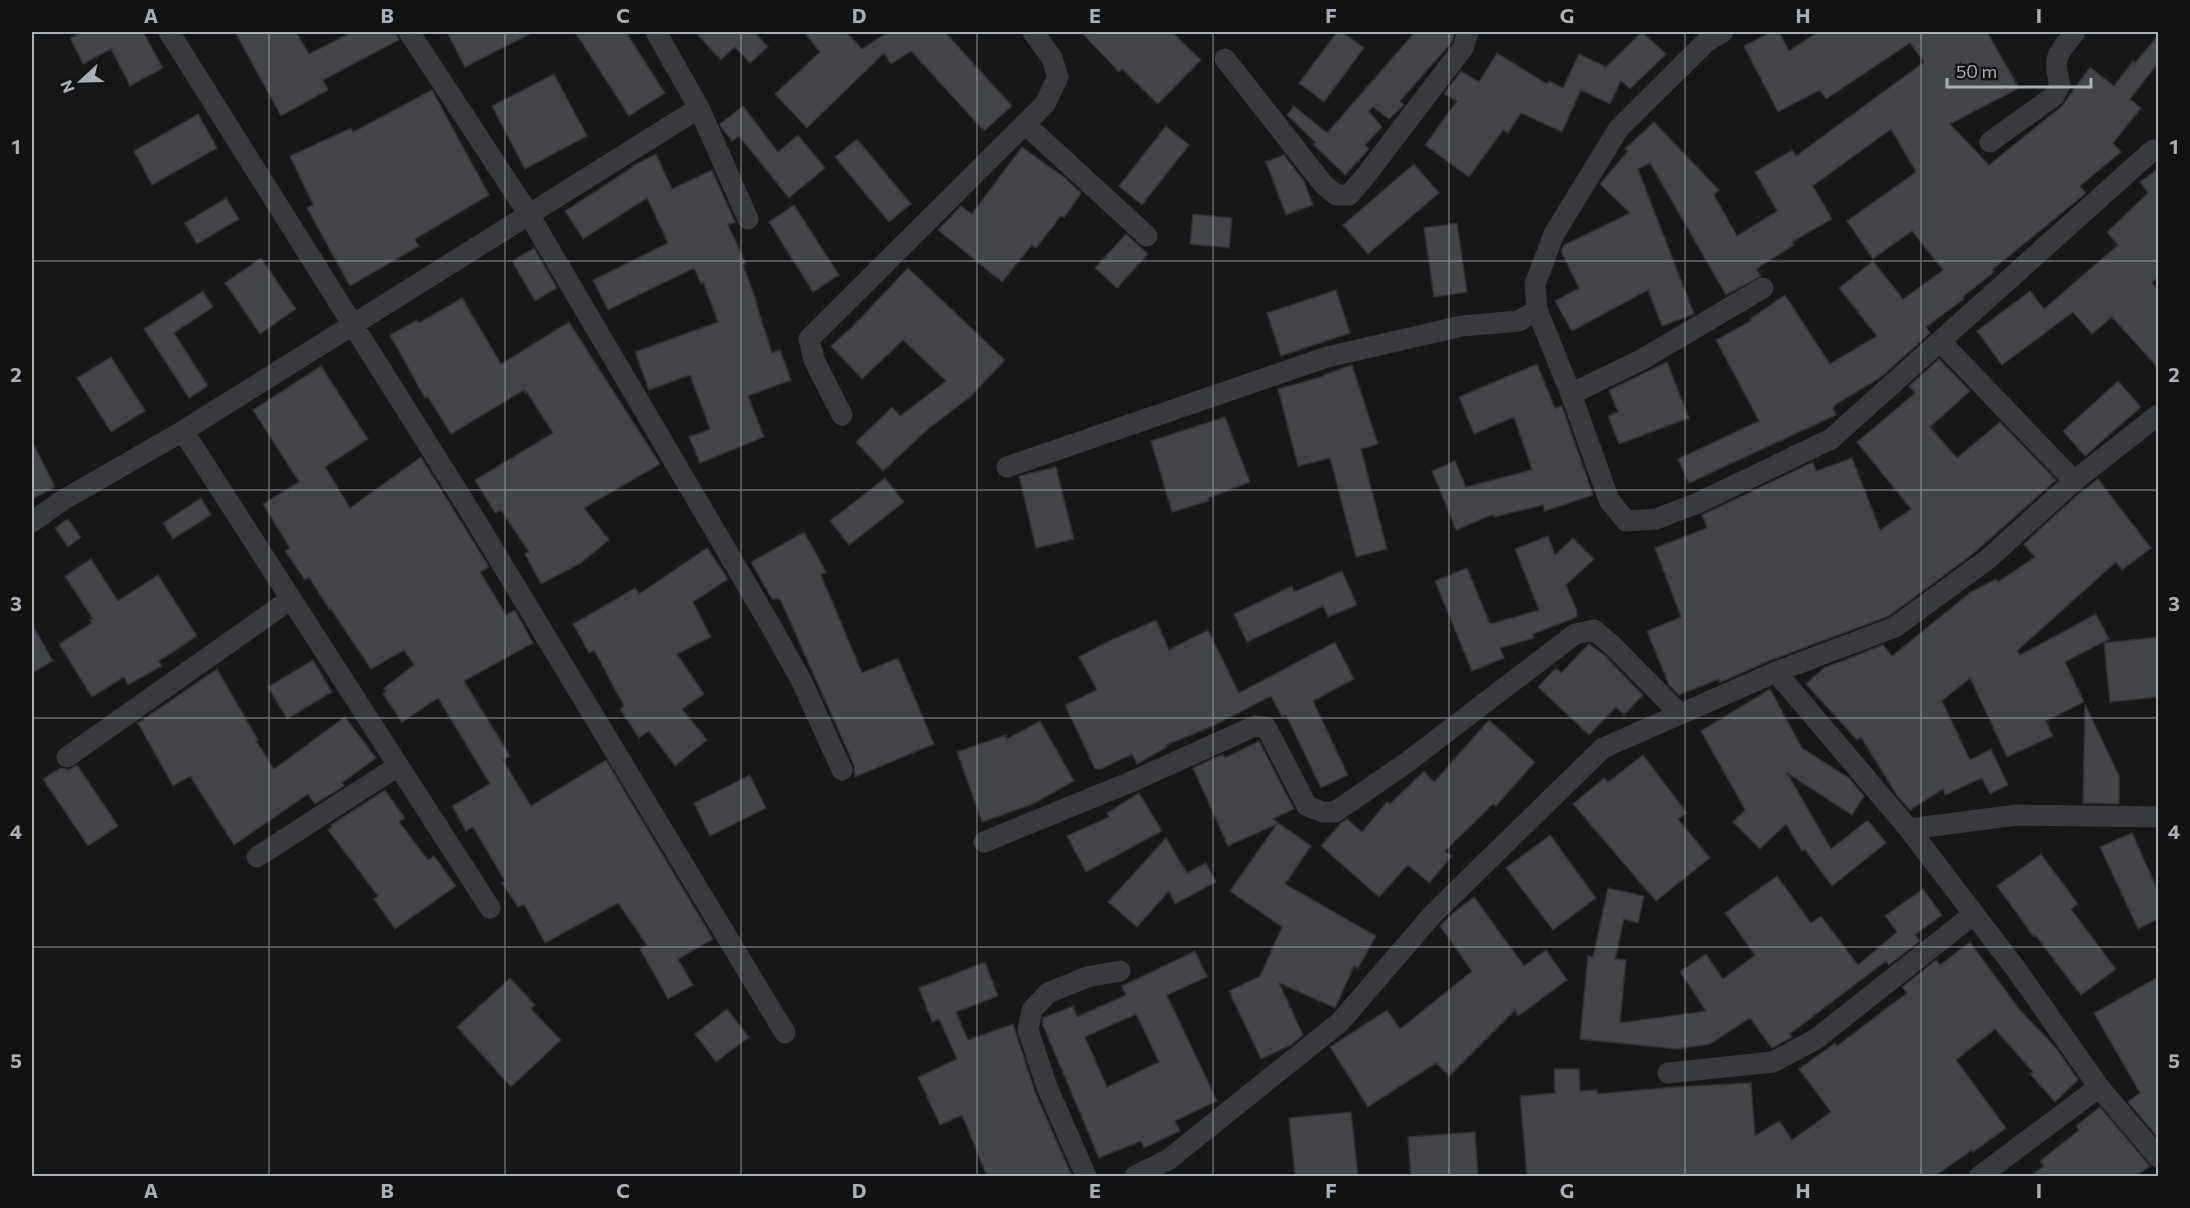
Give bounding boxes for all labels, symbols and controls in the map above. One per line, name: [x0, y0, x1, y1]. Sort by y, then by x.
text: A: [144, 3, 158, 27]
text: B: [380, 3, 394, 27]
text: C: [616, 3, 630, 27]
text: D: [852, 3, 866, 27]
text: E: [1089, 3, 1101, 27]
text: F: [1325, 3, 1337, 27]
text: G: [1560, 3, 1574, 27]
text: H: [1796, 3, 1811, 27]
text: I: [2036, 3, 2042, 27]
north arrow: [51, 51, 111, 111]
scale bar: [1947, 51, 2091, 89]
text: 50 m: [1956, 60, 1997, 82]
text: N: [56, 78, 78, 96]
text: 1: [11, 134, 21, 158]
text: 1: [2169, 134, 2179, 158]
text: 2: [10, 362, 22, 386]
text: 2: [2168, 362, 2180, 386]
text: 3: [10, 591, 22, 615]
text: 3: [2168, 591, 2180, 615]
text: 4: [10, 819, 22, 843]
text: 4: [2168, 819, 2180, 843]
text: 5: [10, 1048, 22, 1072]
text: 5: [2168, 1048, 2180, 1072]
text: A: [144, 1178, 158, 1202]
text: B: [380, 1178, 394, 1202]
text: C: [616, 1178, 630, 1202]
text: D: [852, 1178, 866, 1202]
text: E: [1089, 1178, 1101, 1202]
text: F: [1325, 1178, 1337, 1202]
text: G: [1560, 1178, 1574, 1202]
text: H: [1796, 1178, 1811, 1202]
text: I: [2036, 1178, 2042, 1202]

